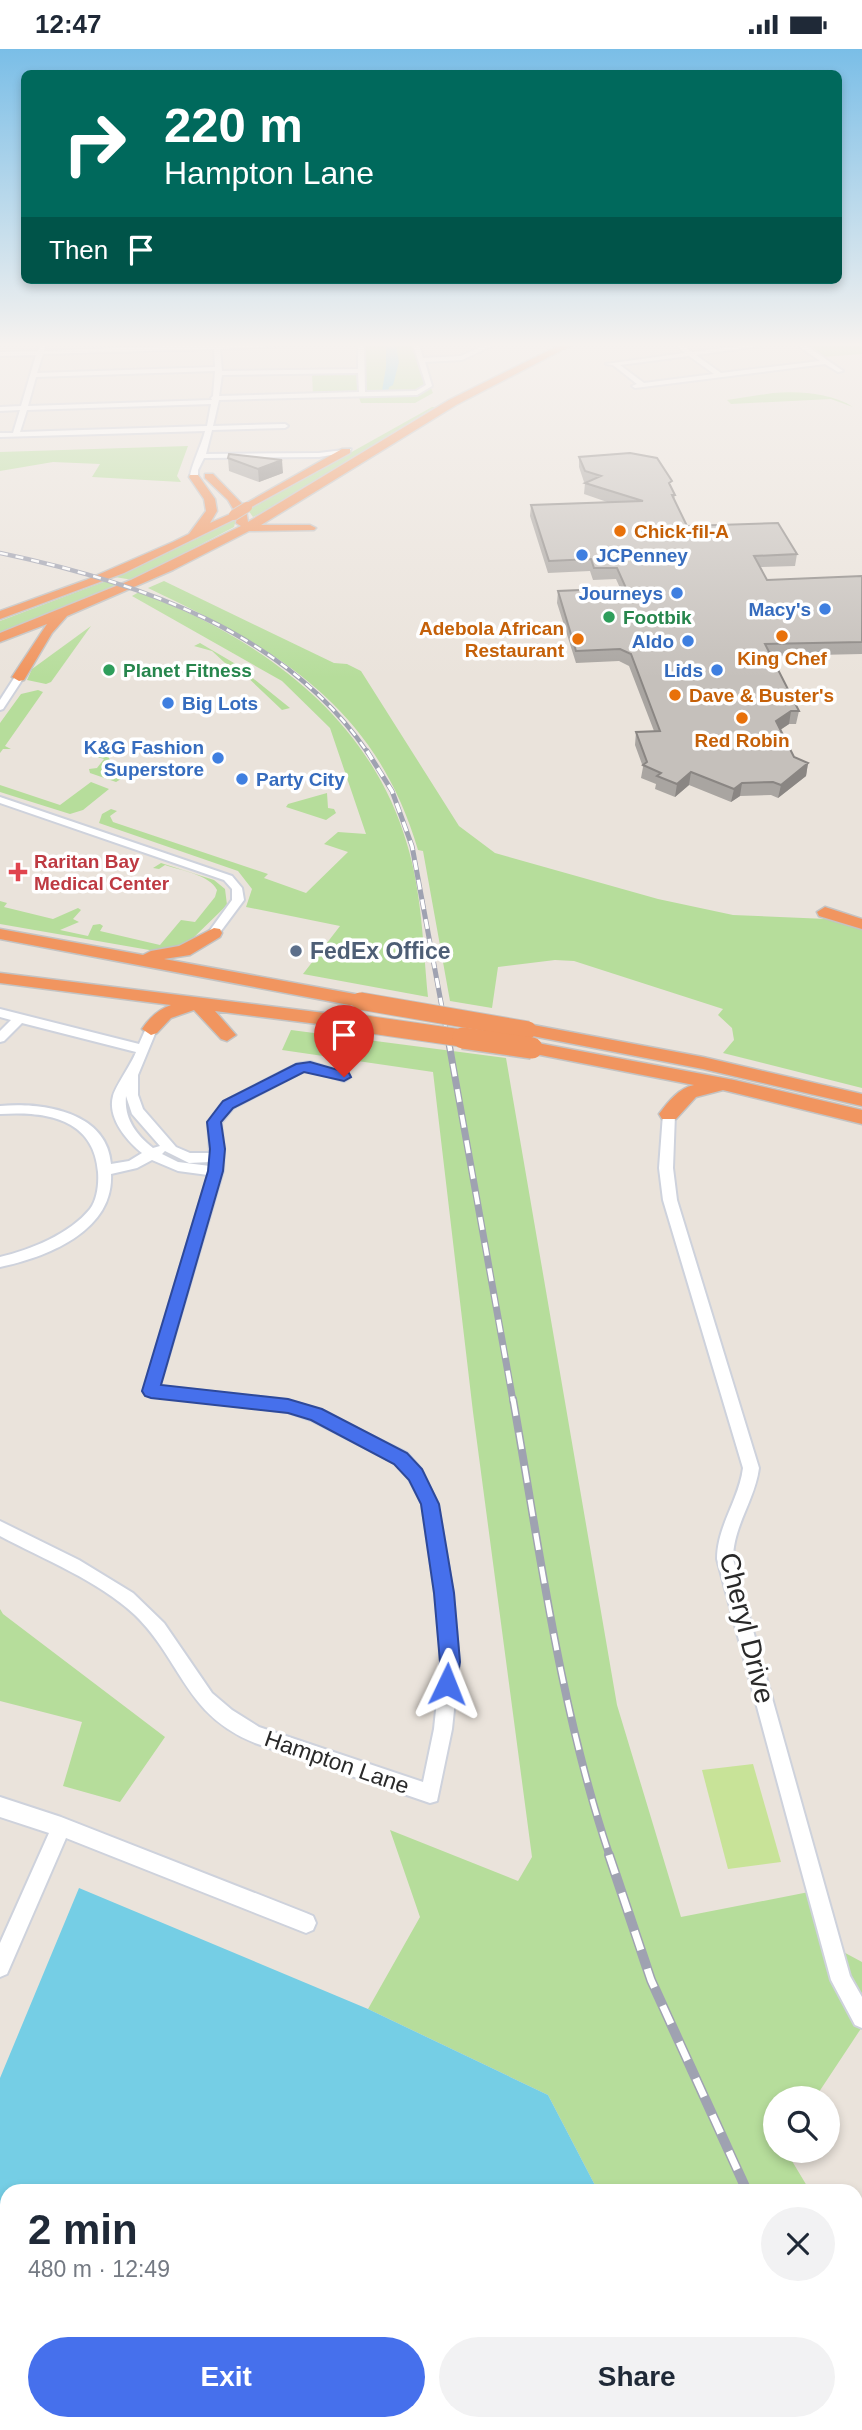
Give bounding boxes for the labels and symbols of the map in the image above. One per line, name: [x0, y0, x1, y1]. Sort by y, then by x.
place label: Chick-fil-A: [634, 521, 729, 542]
marker: Chick-fil-A: [612, 523, 628, 539]
place label: JCPenney: [596, 545, 688, 566]
marker: JCPenney: [574, 547, 590, 563]
place label: Journeys: [579, 583, 663, 604]
marker: Journeys: [669, 585, 685, 601]
place label: Macy's: [748, 599, 811, 620]
marker: Macy's: [817, 601, 833, 617]
place label: Footbik: [623, 607, 692, 628]
marker: Footbik: [601, 609, 617, 625]
place label: Adebola African Restaurant: [419, 618, 565, 661]
marker: King Chef: [774, 628, 790, 644]
marker: Adebola African Restaurant: [570, 631, 586, 647]
place label: Aldo: [632, 631, 674, 652]
marker: Aldo: [680, 633, 696, 649]
place label: King Chef: [737, 648, 828, 669]
place label: Planet Fitness: [123, 660, 252, 681]
place label: Lids: [664, 660, 703, 681]
marker: Planet Fitness: [101, 662, 117, 678]
marker: Lids: [709, 662, 725, 678]
place label: Dave & Buster's: [689, 685, 834, 706]
marker: Dave & Buster's: [667, 687, 683, 703]
place label: Big Lots: [182, 693, 258, 714]
marker: Big Lots: [160, 695, 176, 711]
marker: Red Robin: [734, 710, 750, 726]
place label: Red Robin: [695, 730, 790, 751]
place label: K&G Fashion Superstore: [84, 737, 204, 780]
marker: K&G Fashion Superstore: [210, 750, 226, 766]
place label: Party City: [256, 769, 345, 790]
marker: Party City: [234, 771, 250, 787]
place label: Raritan Bay Medical Center: [34, 851, 170, 894]
marker: Raritan Bay Medical Center: [8, 862, 28, 882]
place label: FedEx Office: [310, 938, 451, 964]
marker: FedEx Office: [288, 943, 304, 959]
pin: [314, 1005, 374, 1077]
street label: Cheryl Drive: [713, 1550, 781, 1706]
position arrow: [410, 1647, 484, 1721]
street label: Hampton Lane: [261, 1725, 413, 1799]

